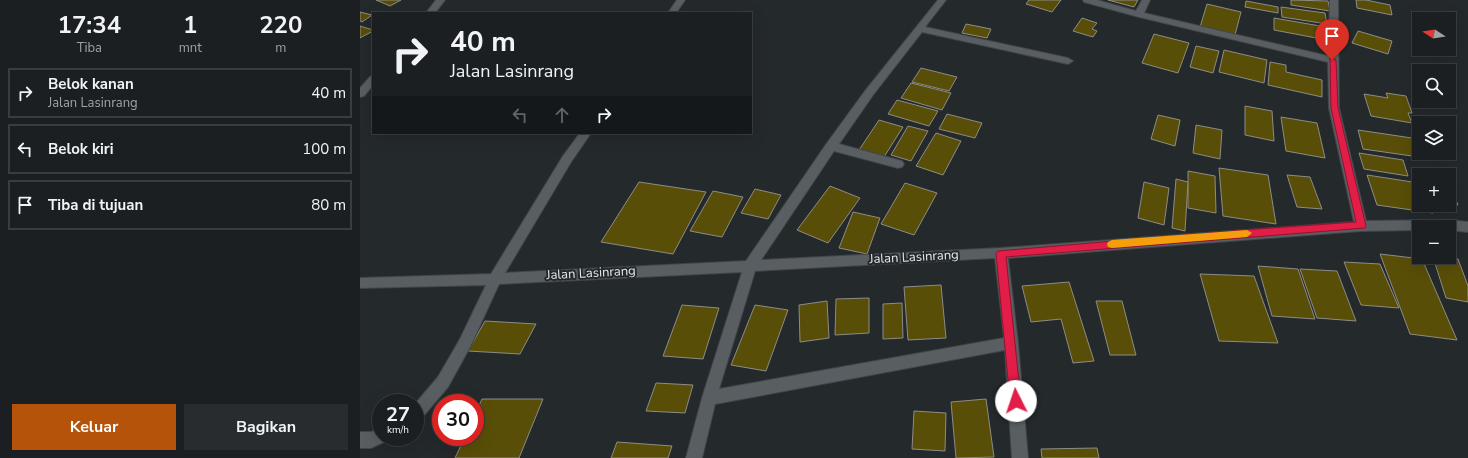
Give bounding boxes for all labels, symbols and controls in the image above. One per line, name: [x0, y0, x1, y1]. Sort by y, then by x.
text: 17:34: [58, 9, 121, 41]
text: 1: [183, 9, 197, 41]
text: 220: [259, 9, 302, 41]
north arrow: [1412, 12, 1456, 56]
map controls: [1412, 12, 1456, 264]
pin: [1315, 19, 1349, 60]
text: 40 m: [450, 23, 516, 61]
icon: arrive: [1321, 25, 1343, 47]
icon: right: [384, 28, 436, 80]
text: Tiba: [77, 39, 102, 57]
text: mnt: [179, 39, 202, 57]
text: m: [275, 39, 286, 57]
text: Jalan Lasinrang: [450, 59, 574, 83]
button: search: [1412, 64, 1456, 108]
text: Belok kanan: [48, 74, 134, 94]
icon: right: [14, 82, 36, 104]
text: 40 m: [311, 83, 346, 103]
text: Jalan Lasinrang: [48, 94, 138, 112]
icon: left: [509, 104, 531, 126]
icon: ahead: [551, 104, 573, 126]
icon: right: [593, 104, 615, 126]
button: layers: [1412, 116, 1456, 160]
icon: left: [14, 138, 36, 160]
text: Belok kiri: [48, 139, 113, 159]
text: 100 m: [302, 139, 346, 159]
button: +: [1412, 168, 1456, 212]
icon: arrive: [14, 194, 36, 216]
text: Tiba di tujuan: [48, 195, 143, 215]
text: 80 m: [311, 195, 346, 215]
button: −: [1412, 220, 1456, 264]
street label: Jalan Lasinrang: [868, 246, 959, 268]
street label: Jalan Lasinrang: [545, 262, 636, 284]
position arrow: [995, 380, 1037, 422]
speed limit sign: 30: [432, 394, 484, 446]
text: 27: [386, 401, 410, 428]
button: Keluar: [12, 404, 176, 450]
button: Bagikan: [184, 404, 348, 450]
text: km/h: [387, 423, 409, 437]

